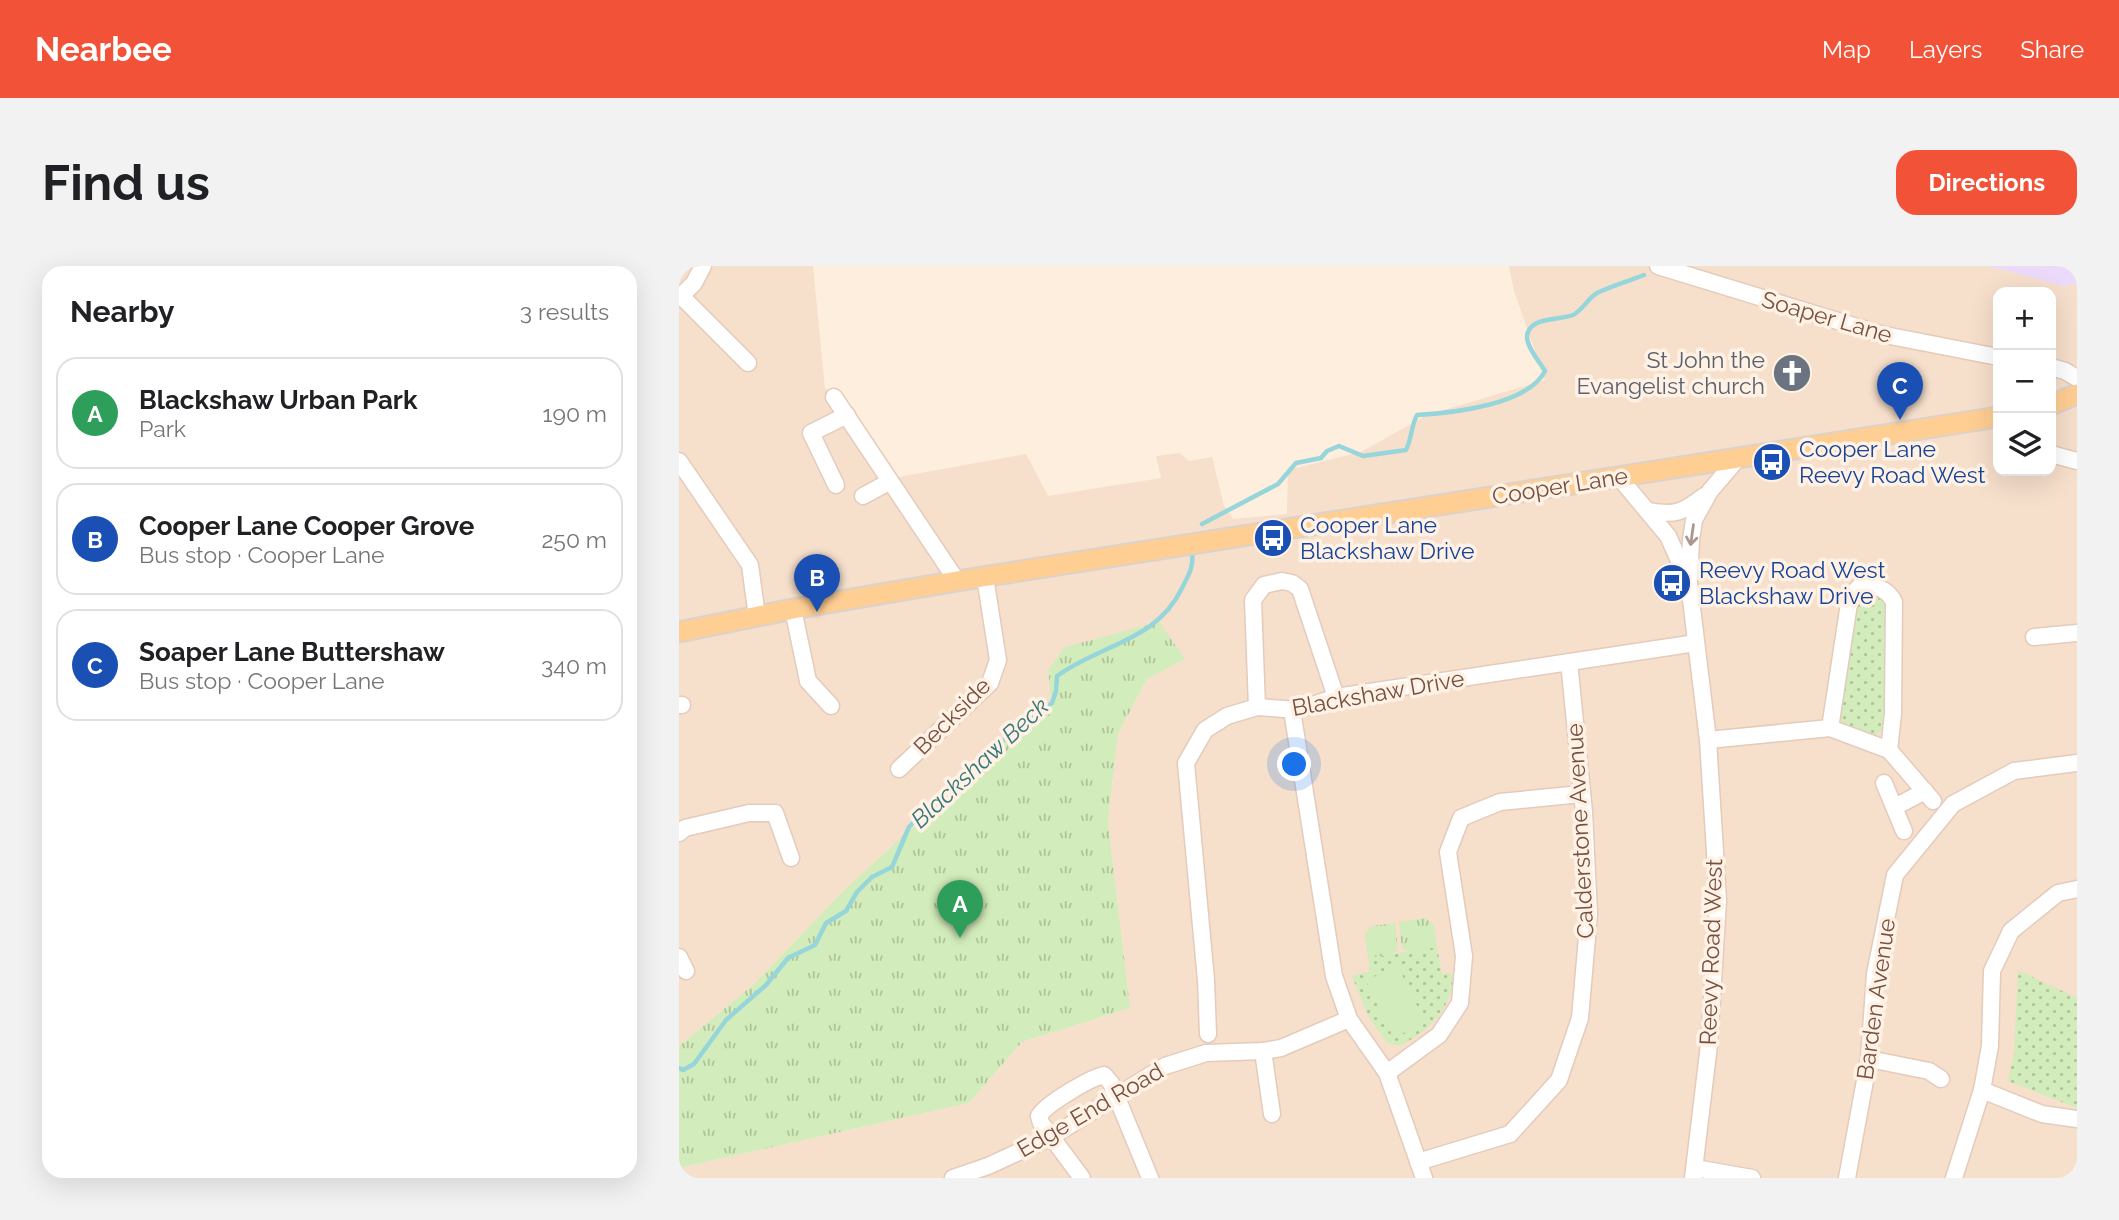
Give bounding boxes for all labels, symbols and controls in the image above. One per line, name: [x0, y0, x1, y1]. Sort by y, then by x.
text: Nearbee: [35, 30, 172, 69]
text: Map: [1822, 35, 1871, 64]
text: Layers: [1909, 35, 1982, 64]
text: Share: [2020, 35, 2084, 64]
button: Directions: [1896, 150, 2077, 215]
text: Find us: [42, 154, 210, 211]
street label: Soaper Lane: [1759, 285, 1895, 348]
map controls: [1993, 287, 2056, 476]
button: +: [1993, 287, 2056, 350]
text: Nearby: [70, 294, 174, 329]
text: 3 results: [520, 298, 609, 325]
place label: St John the Evangelist church: [1576, 346, 1765, 399]
button: −: [1993, 350, 2056, 413]
church icon: St John the Evangelist church: [1771, 352, 1813, 394]
pin: C: [1877, 362, 1923, 420]
text: Blackshaw Urban Park: [139, 385, 417, 415]
text: A: [87, 400, 103, 427]
text: 190 m: [543, 400, 607, 427]
button: layers: [1993, 413, 2056, 476]
text: Park: [139, 415, 186, 442]
place label: Cooper Lane Reevy Road West: [1799, 435, 1986, 488]
bus stop icon: Cooper Lane Reevy Road West: [1751, 441, 1793, 483]
street label: Cooper Lane: [1490, 461, 1630, 510]
text: Cooper Lane Cooper Grove: [139, 511, 474, 541]
place label: Cooper Lane Blackshaw Drive: [1300, 511, 1474, 564]
bus stop icon: Cooper Lane Blackshaw Drive: [1252, 517, 1294, 559]
one-way arrow: [1685, 523, 1698, 546]
text: B: [87, 526, 103, 553]
text: 250 m: [541, 526, 607, 553]
text: Bus stop · Cooper Lane: [139, 541, 385, 568]
pin: B: [794, 554, 840, 612]
place label: Reevy Road West Blackshaw Drive: [1699, 556, 1886, 609]
bus stop icon: Reevy Road West Blackshaw Drive: [1651, 562, 1693, 604]
text: Soaper Lane Buttershaw: [139, 637, 445, 667]
text: C: [87, 652, 103, 679]
text: 340 m: [541, 652, 607, 679]
street label: Blackshaw Drive: [1290, 664, 1466, 721]
text: Bus stop · Cooper Lane: [139, 667, 385, 694]
street label: Beckside: [908, 672, 996, 760]
water label: Blackshaw Beck: [905, 691, 1055, 834]
street label: Calderstone Avenue: [1560, 723, 1599, 939]
your location: [1277, 747, 1311, 781]
street label: Reevy Road West: [1694, 858, 1727, 1046]
pin: A: [937, 880, 983, 938]
street label: Barden Avenue: [1851, 916, 1900, 1081]
street label: Edge End Road: [1012, 1057, 1168, 1162]

